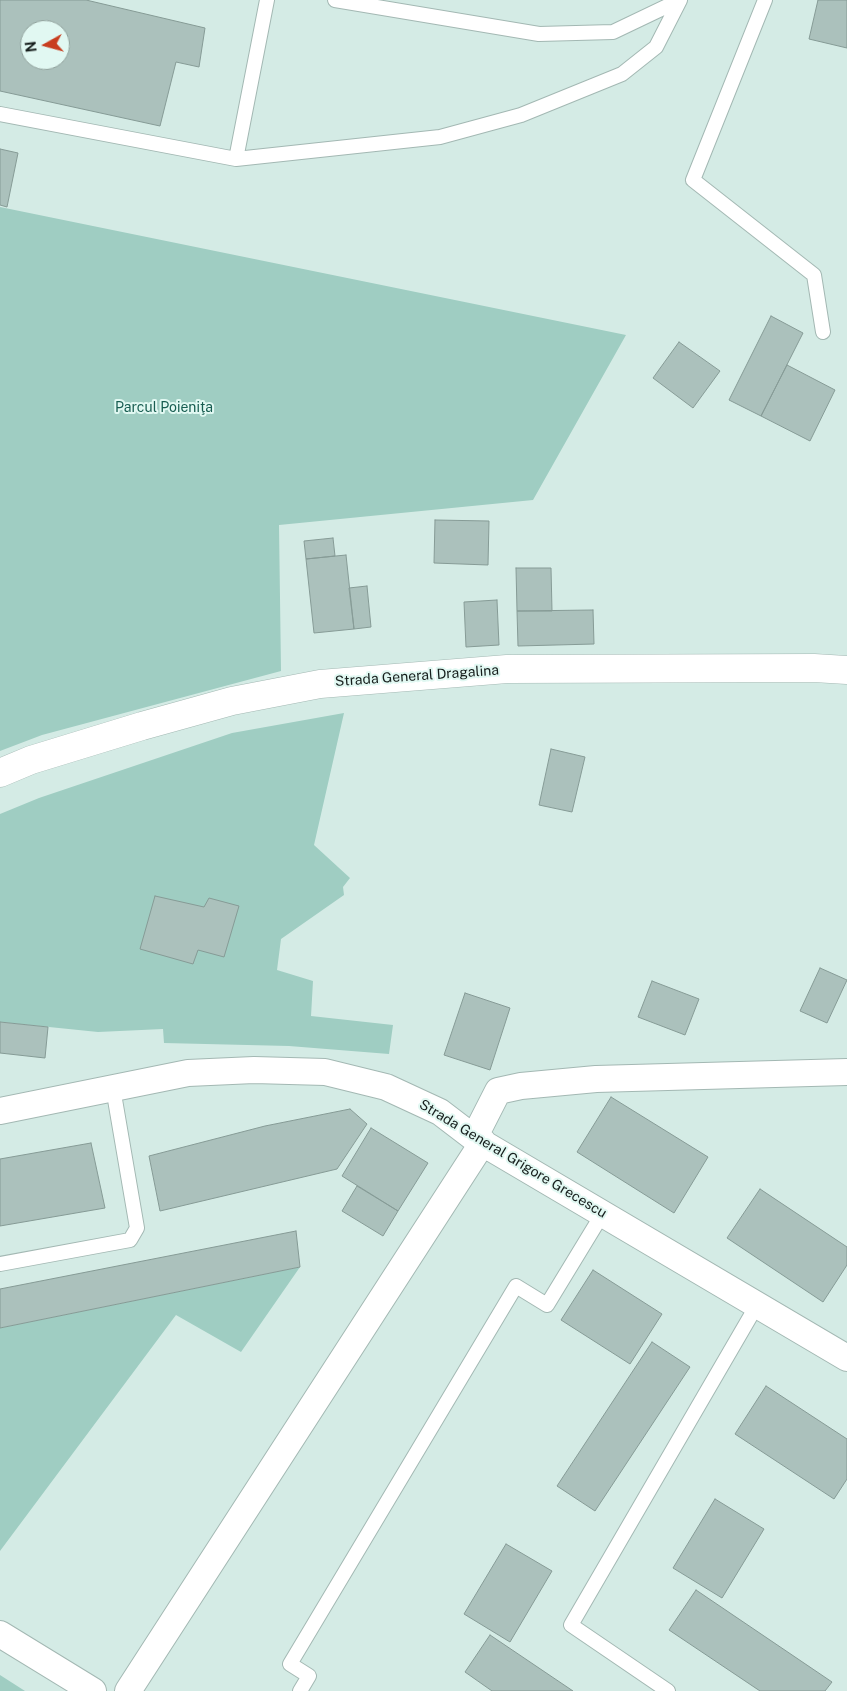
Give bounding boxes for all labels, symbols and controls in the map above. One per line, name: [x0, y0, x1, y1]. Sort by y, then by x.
north arrow: [20, 20, 70, 70]
text: N: [22, 40, 40, 53]
park label: Parcul Poieniţa: [115, 400, 213, 416]
street label: Strada General Dragalina: [334, 662, 500, 690]
street label: Strada General Grigore Grecescu: [416, 1096, 610, 1222]

